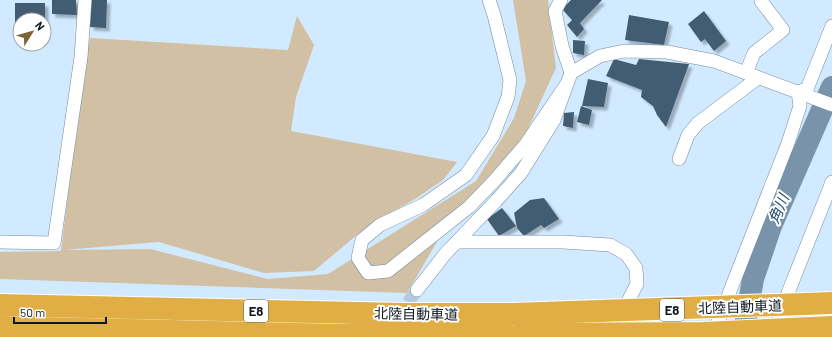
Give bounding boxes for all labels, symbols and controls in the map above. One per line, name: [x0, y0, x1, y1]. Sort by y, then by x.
north arrow: [12, 12, 52, 52]
text: N: [33, 19, 48, 33]
water label: 角川: [764, 189, 793, 226]
street label: 北陸自動車道: [698, 297, 782, 316]
scale bar: [14, 299, 106, 325]
road number: E8: [660, 299, 684, 321]
road number: E8: [244, 300, 268, 322]
street label: 北陸自動車道: [374, 304, 458, 323]
text: 50 m: [20, 305, 45, 319]

